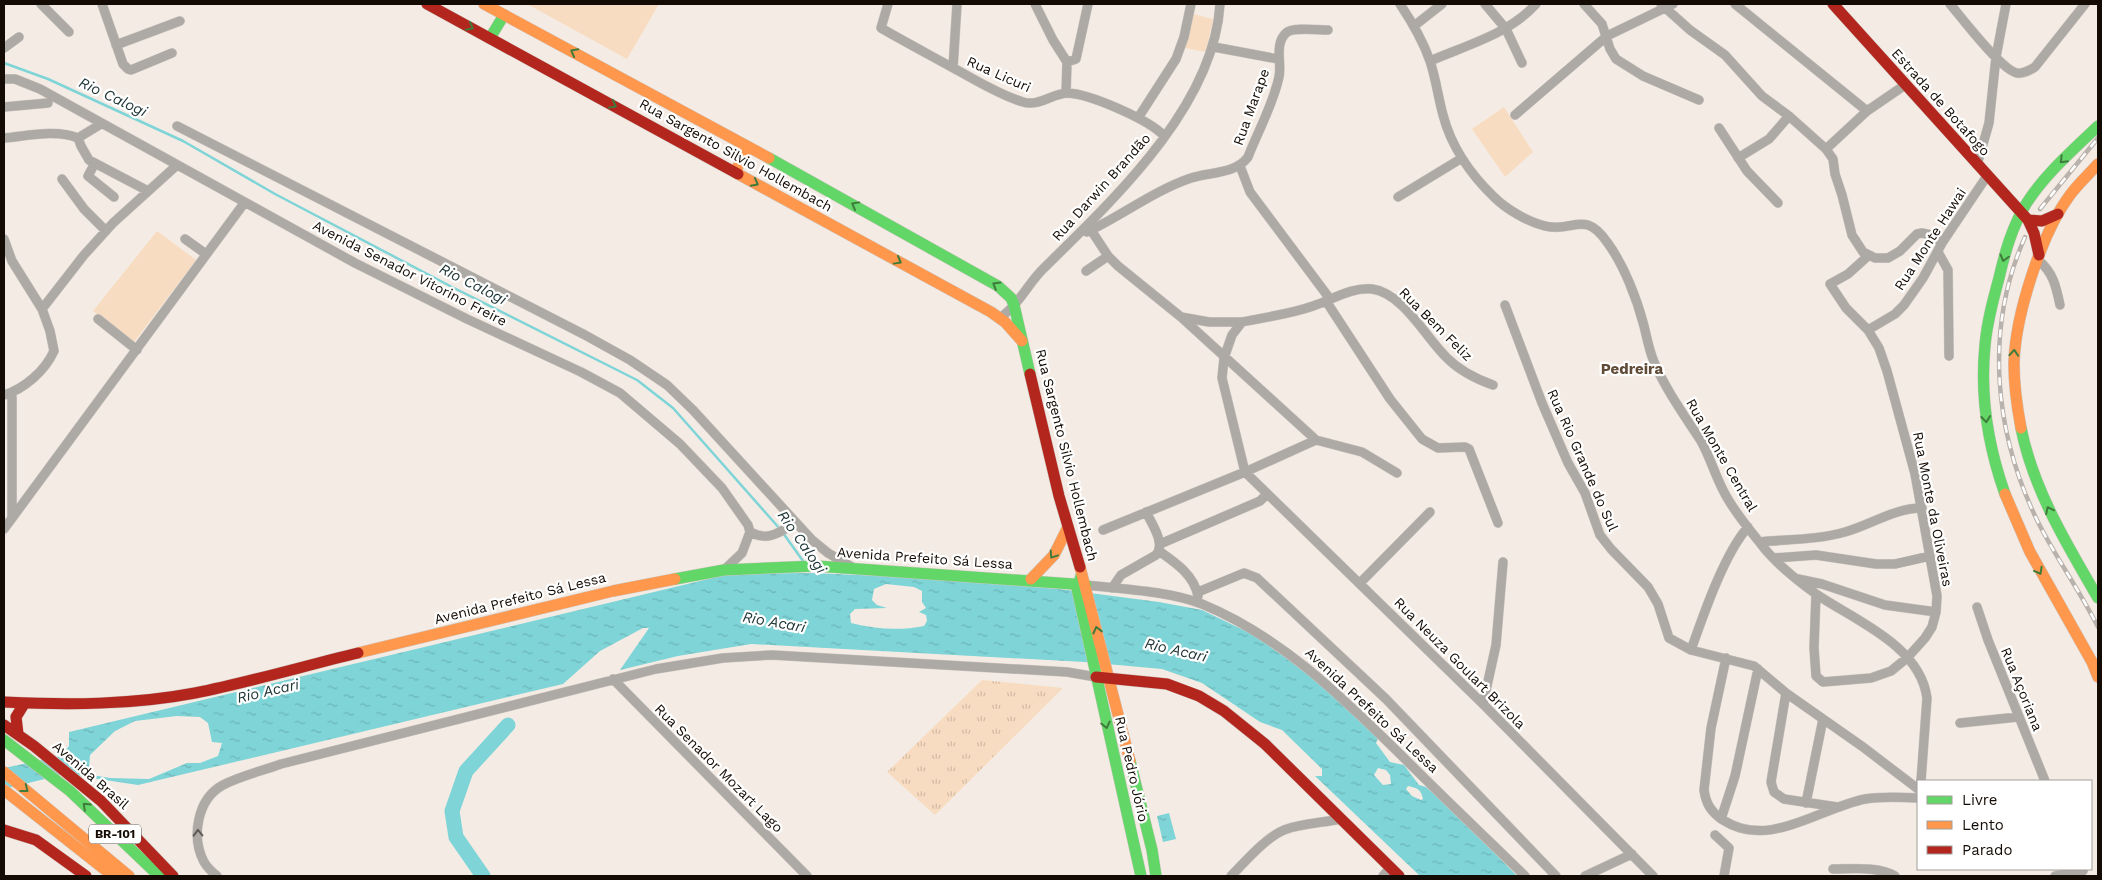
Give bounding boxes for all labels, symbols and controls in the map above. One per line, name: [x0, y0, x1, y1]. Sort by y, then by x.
one-way arrow: [465, 21, 474, 31]
street label: Estrada de Botafogo: [1889, 45, 1993, 159]
one-way arrow: [570, 48, 579, 58]
street label: Rua Licuri: [965, 53, 1033, 95]
street label: Rua Marape: [1230, 67, 1272, 147]
water label: Rio Calogi: [76, 73, 151, 121]
street label: Rua Sargento Silvio Hollembach: [637, 95, 835, 215]
one-way arrow: [607, 99, 616, 109]
street label: Rua Darwin Brandão: [1049, 130, 1153, 244]
one-way arrow: [2060, 154, 2069, 163]
one-way arrow: [750, 177, 759, 187]
street label: Rua Monte Hawai: [1891, 185, 1969, 293]
one-way arrow: [851, 201, 860, 211]
street label: Avenida Senador Vitorino Freire: [310, 217, 510, 329]
one-way arrow: [1999, 254, 2010, 263]
one-way arrow: [893, 255, 902, 265]
water label: Rio Calogi: [436, 259, 511, 309]
one-way arrow: [993, 282, 1002, 292]
street label: Rua Bem Feliz: [1396, 284, 1476, 364]
street label: Rua Sargento Silvio Hollembach: [1033, 347, 1101, 563]
one-way arrow: [2008, 349, 2019, 357]
district label: Pedreira: [1601, 360, 1663, 378]
street label: Rua Rio Grande do Sul: [1544, 386, 1622, 534]
street label: Rua Monte Central: [1683, 396, 1761, 515]
one-way arrow: [1980, 415, 1991, 423]
street label: Rua Monte da Oliveiras: [1910, 430, 1956, 588]
one-way arrow: [2045, 506, 2055, 515]
water label: Rio Calogi: [774, 507, 831, 578]
street label: Avenida Prefeito Sá Lessa: [837, 544, 1013, 572]
one-way arrow: [1050, 550, 1059, 559]
one-way arrow: [2033, 566, 2043, 575]
street label: Avenida Prefeito Sá Lessa: [433, 569, 607, 627]
street label: Rua Neuza Goulart Brizola: [1391, 594, 1529, 732]
water label: Rio Acari: [741, 608, 808, 637]
one-way arrow: [1092, 626, 1103, 635]
water label: Rio Acari: [1143, 634, 1210, 666]
street label: Avenida Prefeito Sá Lessa: [1302, 644, 1442, 776]
street label: Rua Açoriana: [1998, 645, 2046, 733]
water label: Rio Acari: [235, 675, 302, 707]
street label: Rua Senador Mozart Lago: [652, 701, 786, 835]
street label: Rua Pedro Jório: [1112, 715, 1152, 823]
one-way arrow: [1100, 720, 1111, 729]
street label: Avenida Brasil: [50, 738, 133, 813]
legend: [1917, 780, 2092, 870]
one-way arrow: [19, 783, 28, 791]
text: Livre: [1962, 791, 1997, 809]
one-way arrow: [82, 803, 91, 812]
text: Lento: [1962, 816, 2004, 834]
road number: BR-101: [89, 824, 141, 844]
one-way arrow: [193, 829, 203, 837]
text: Parado: [1962, 841, 2012, 859]

